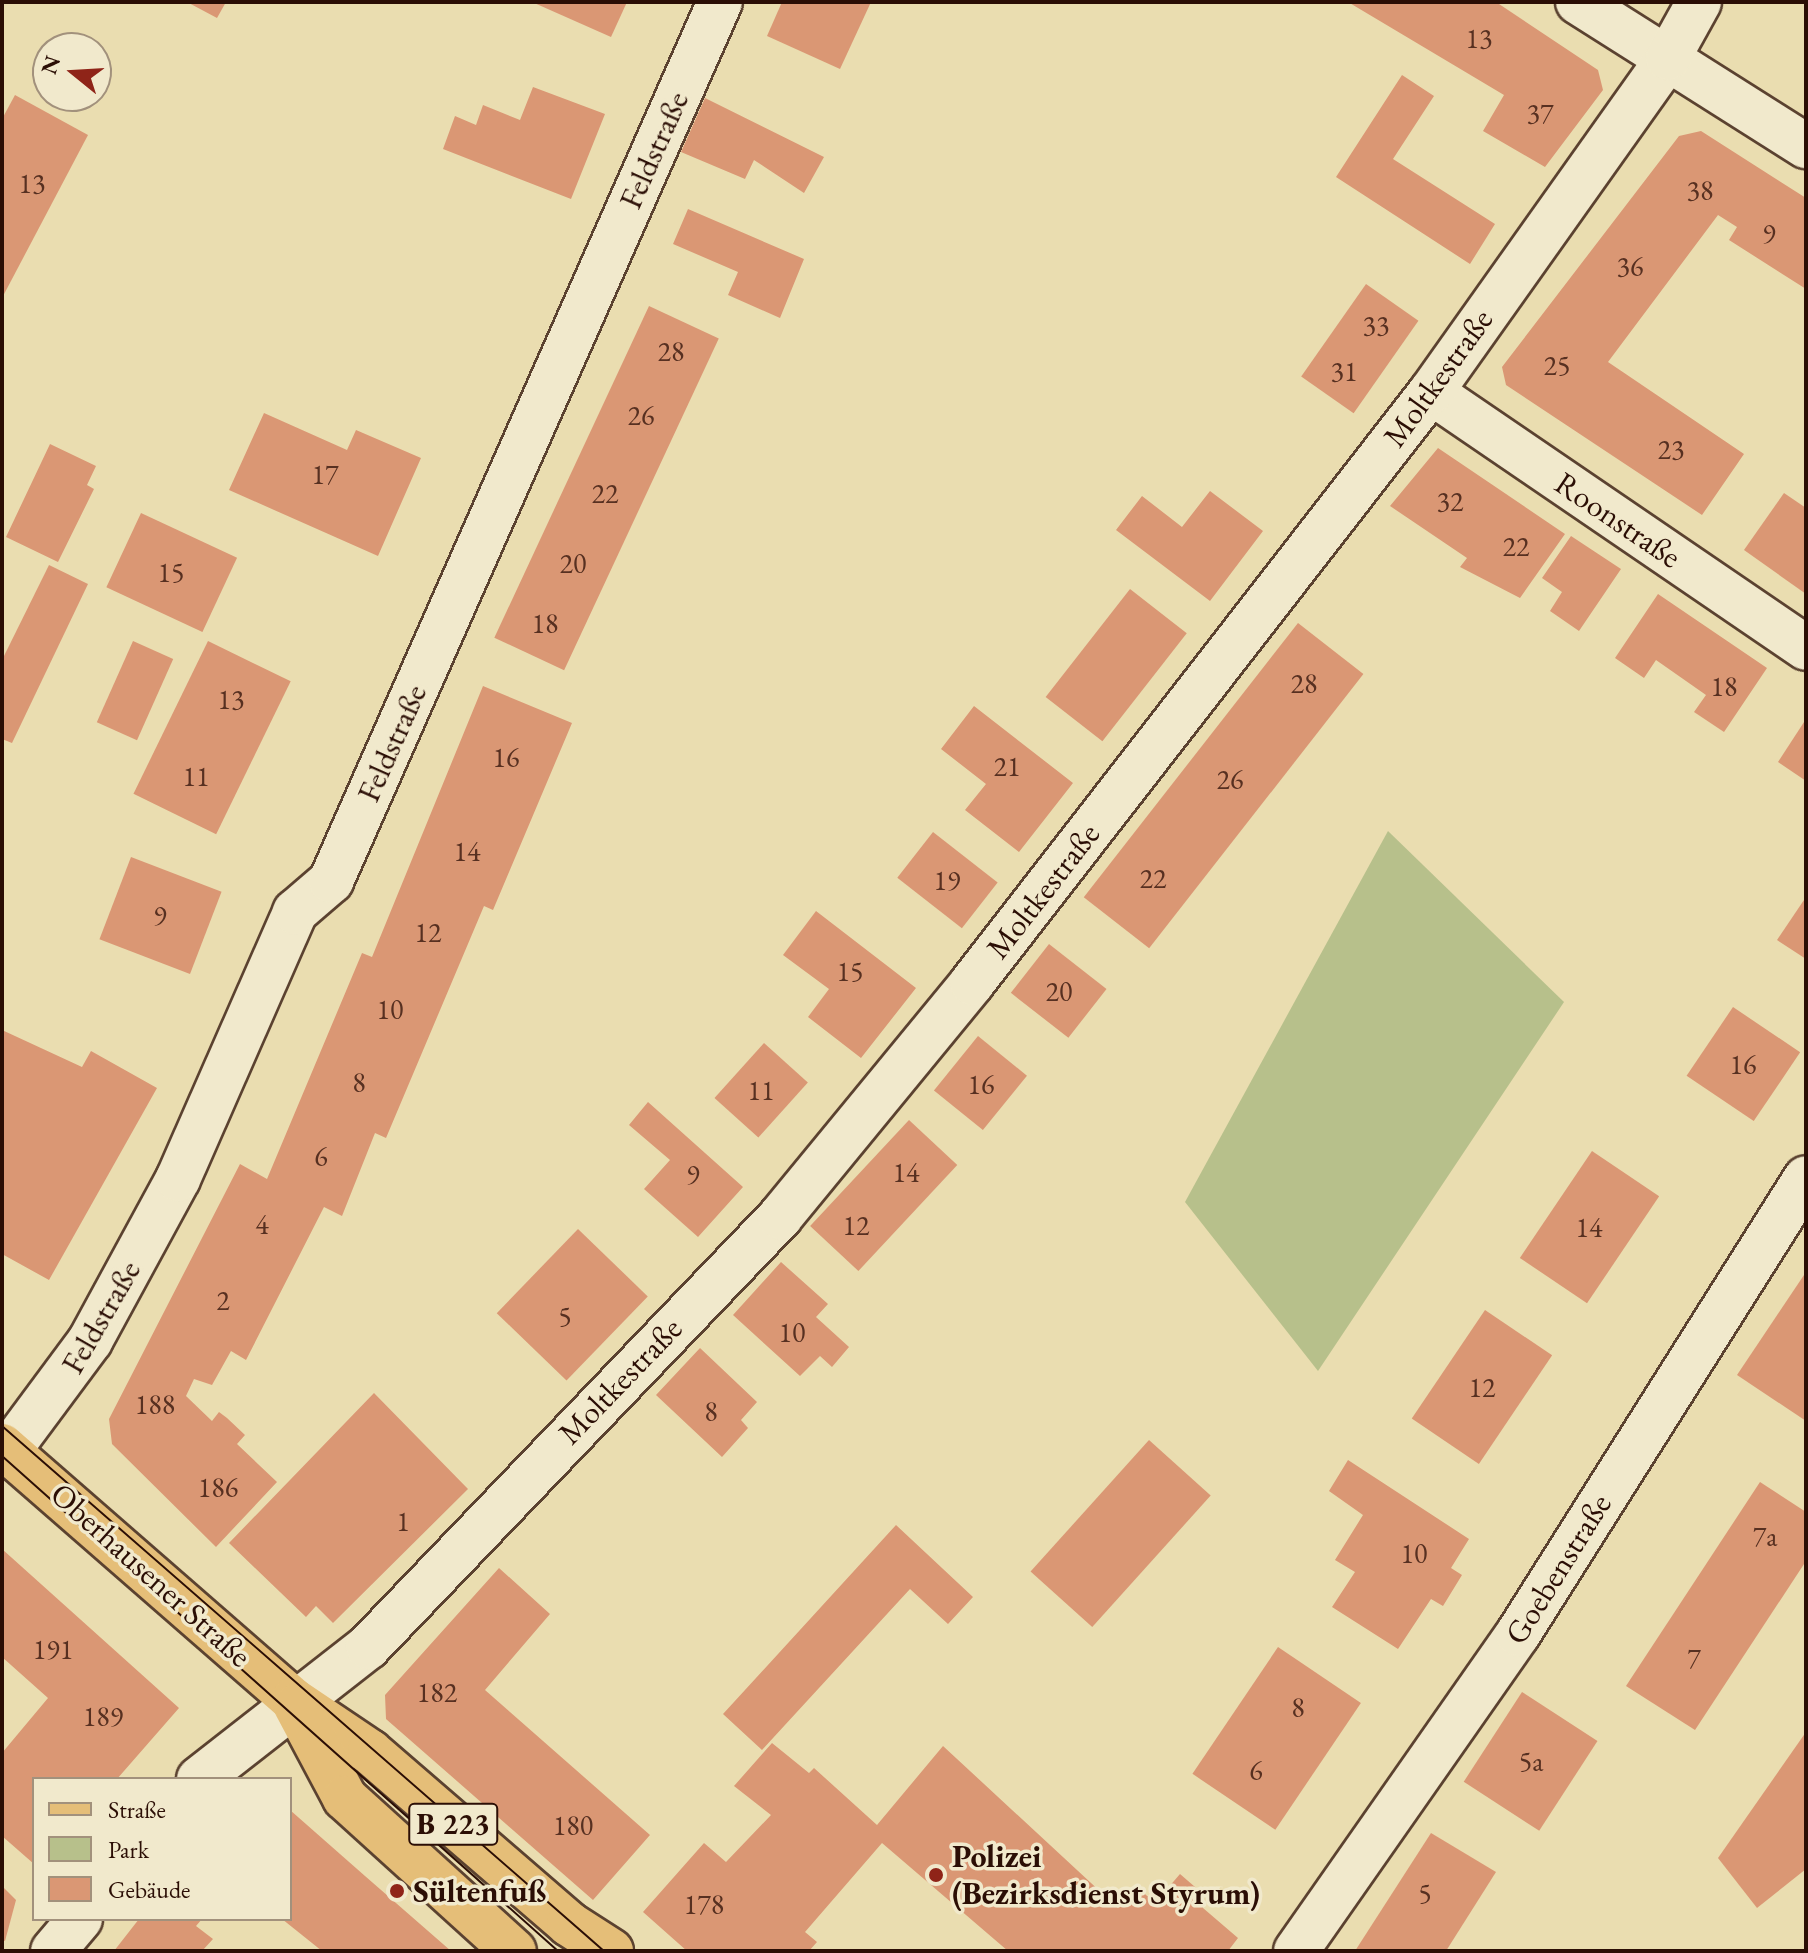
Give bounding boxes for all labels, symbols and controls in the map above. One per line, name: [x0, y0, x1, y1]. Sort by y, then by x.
house number: 13: [1466, 21, 1492, 55]
north arrow: [32, 32, 112, 112]
text: N: [34, 52, 67, 78]
street label: Feldstraße: [611, 85, 697, 215]
house number: 37: [1527, 96, 1553, 130]
house number: 13: [19, 166, 45, 200]
house number: 38: [1687, 173, 1713, 207]
house number: 9: [1762, 216, 1776, 250]
house number: 36: [1617, 249, 1643, 283]
street label: Moltkestraße: [1375, 302, 1501, 454]
house number: 33: [1363, 308, 1389, 342]
house number: 28: [658, 334, 684, 368]
house number: 25: [1544, 348, 1570, 382]
house number: 31: [1331, 354, 1357, 388]
house number: 26: [628, 398, 654, 432]
house number: 23: [1658, 432, 1684, 466]
house number: 17: [312, 457, 338, 491]
street label: Roonstraße: [1548, 464, 1688, 576]
house number: 22: [592, 476, 618, 510]
house number: 32: [1437, 484, 1463, 518]
house number: 22: [1503, 529, 1529, 563]
house number: 20: [560, 546, 586, 580]
house number: 15: [158, 555, 184, 589]
house number: 18: [532, 606, 558, 640]
house number: 28: [1291, 666, 1317, 700]
house number: 18: [1711, 669, 1737, 703]
street label: Feldstraße: [349, 678, 435, 808]
house number: 13: [218, 682, 244, 716]
house number: 16: [493, 740, 519, 774]
house number: 21: [994, 749, 1020, 783]
house number: 11: [183, 759, 209, 793]
house number: 26: [1217, 762, 1243, 796]
street label: Moltkestraße: [978, 816, 1108, 966]
house number: 14: [454, 834, 480, 868]
house number: 22: [1140, 861, 1166, 895]
house number: 19: [934, 863, 960, 897]
house number: 9: [153, 898, 167, 932]
house number: 12: [415, 915, 441, 949]
house number: 15: [837, 954, 863, 988]
house number: 20: [1046, 974, 1072, 1008]
house number: 10: [377, 992, 403, 1026]
house number: 16: [1730, 1047, 1756, 1081]
house number: 8: [352, 1065, 366, 1099]
house number: 16: [968, 1067, 994, 1101]
house number: 11: [748, 1073, 774, 1107]
house number: 6: [314, 1139, 328, 1173]
house number: 14: [893, 1155, 919, 1189]
house number: 9: [686, 1157, 700, 1191]
house number: 4: [255, 1207, 269, 1241]
house number: 12: [843, 1208, 869, 1242]
house number: 14: [1576, 1210, 1602, 1244]
street label: Feldstraße: [53, 1254, 149, 1380]
house number: 2: [216, 1283, 230, 1317]
house number: 5: [558, 1299, 572, 1333]
street label: Moltkestraße: [550, 1310, 690, 1452]
house number: 10: [779, 1315, 805, 1349]
house number: 12: [1469, 1370, 1495, 1404]
house number: 188: [135, 1387, 175, 1421]
house number: 8: [704, 1394, 718, 1428]
house number: 186: [198, 1470, 238, 1504]
street label: Oberhausener Straße: [43, 1475, 259, 1675]
street label: Goebenstraße: [1497, 1487, 1619, 1651]
house number: 1: [396, 1504, 410, 1538]
house number: 7a: [1753, 1519, 1777, 1553]
house number: 10: [1401, 1536, 1427, 1570]
house number: 191: [33, 1632, 73, 1666]
house number: 7: [1687, 1641, 1701, 1675]
house number: 182: [417, 1675, 457, 1709]
house number: 8: [1291, 1690, 1305, 1724]
house number: 189: [83, 1699, 123, 1733]
house number: 5a: [1519, 1744, 1543, 1778]
house number: 6: [1249, 1753, 1263, 1787]
legend: [32, 1777, 292, 1921]
text: Straße: [108, 1794, 166, 1825]
road number: B 223: [407, 1798, 499, 1850]
house number: 180: [553, 1808, 593, 1842]
text: Park: [108, 1834, 149, 1865]
place label: Polizei (Bezirksdienst Styrum): [952, 1838, 1260, 1913]
marker: Polizei (Bezirksdienst Styrum): [927, 1866, 945, 1884]
place label: Sültenfuß: [413, 1872, 546, 1910]
text: Gebäude: [108, 1874, 190, 1905]
house number: 5: [1418, 1876, 1432, 1910]
marker: Sültenfuß: [388, 1882, 406, 1900]
house number: 178: [684, 1887, 724, 1921]

